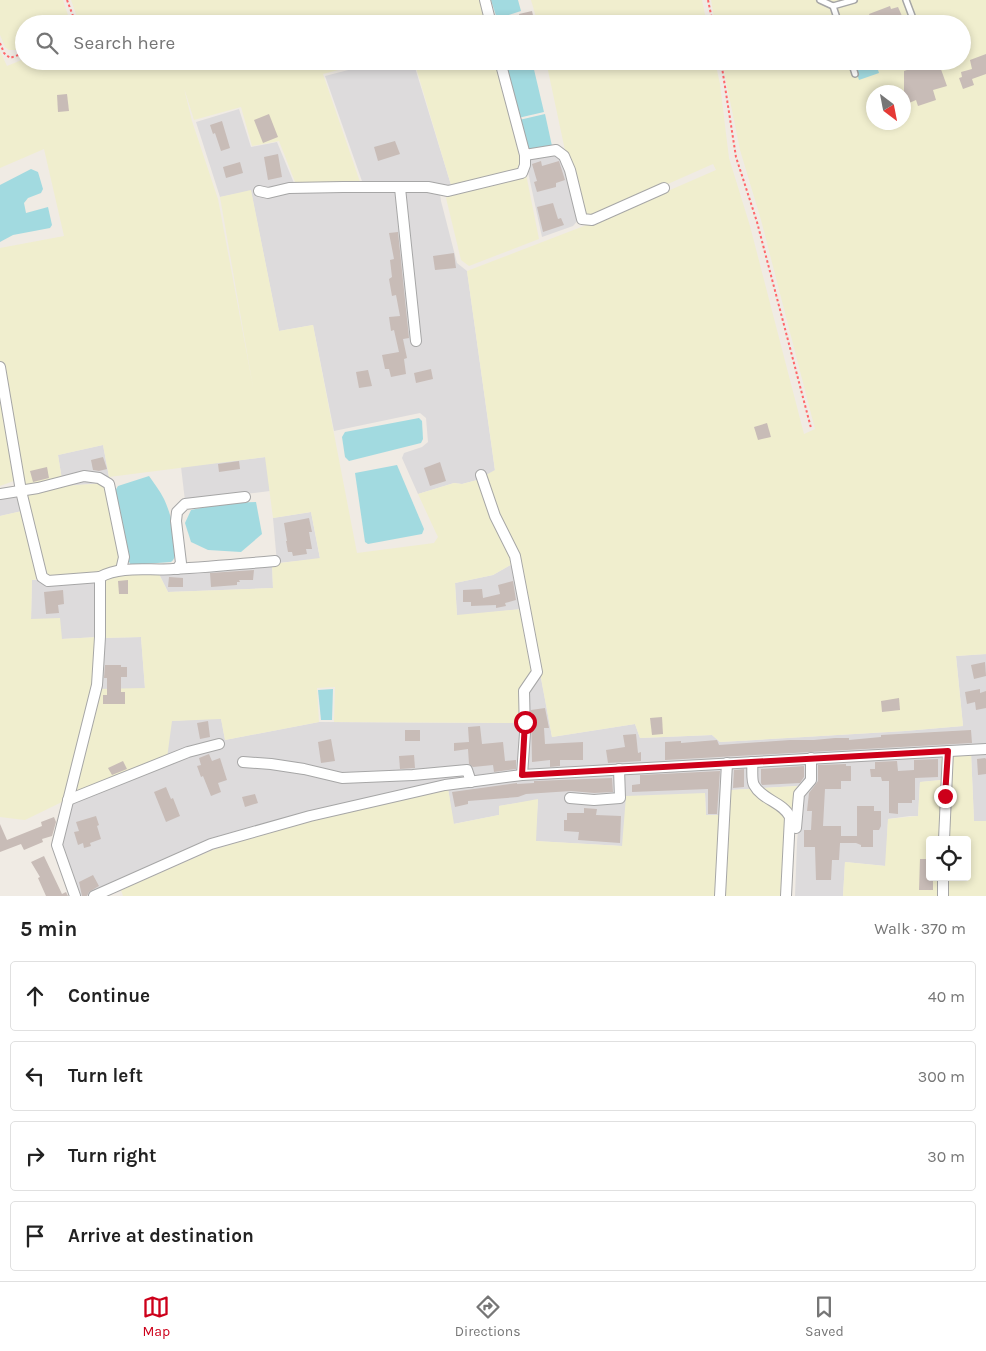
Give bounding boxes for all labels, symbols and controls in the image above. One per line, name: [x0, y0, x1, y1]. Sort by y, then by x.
search box: [15, 15, 971, 70]
icon: search: [33, 29, 61, 57]
text: Search here: [73, 32, 175, 54]
north arrow: [866, 85, 911, 130]
route start: [514, 711, 537, 734]
route end: [934, 785, 957, 808]
map controls: [926, 836, 971, 881]
button: locate: [926, 836, 971, 881]
text: 5 min: [20, 917, 77, 941]
text: Walk · 370 m: [874, 919, 966, 938]
icon: ahead: [21, 982, 49, 1010]
text: Continue: [68, 985, 150, 1007]
text: 40 m: [928, 987, 965, 1006]
icon: left: [21, 1062, 49, 1090]
text: Turn left: [68, 1065, 143, 1087]
text: 300 m: [918, 1067, 965, 1086]
icon: right: [21, 1142, 49, 1170]
text: Turn right: [68, 1145, 157, 1167]
text: 30 m: [927, 1147, 965, 1166]
icon: arrive: [21, 1222, 49, 1250]
text: Arrive at destination: [68, 1225, 254, 1247]
tab: Map: [142, 1293, 170, 1340]
tab: Directions: [455, 1293, 521, 1340]
tab: Saved: [805, 1293, 844, 1340]

